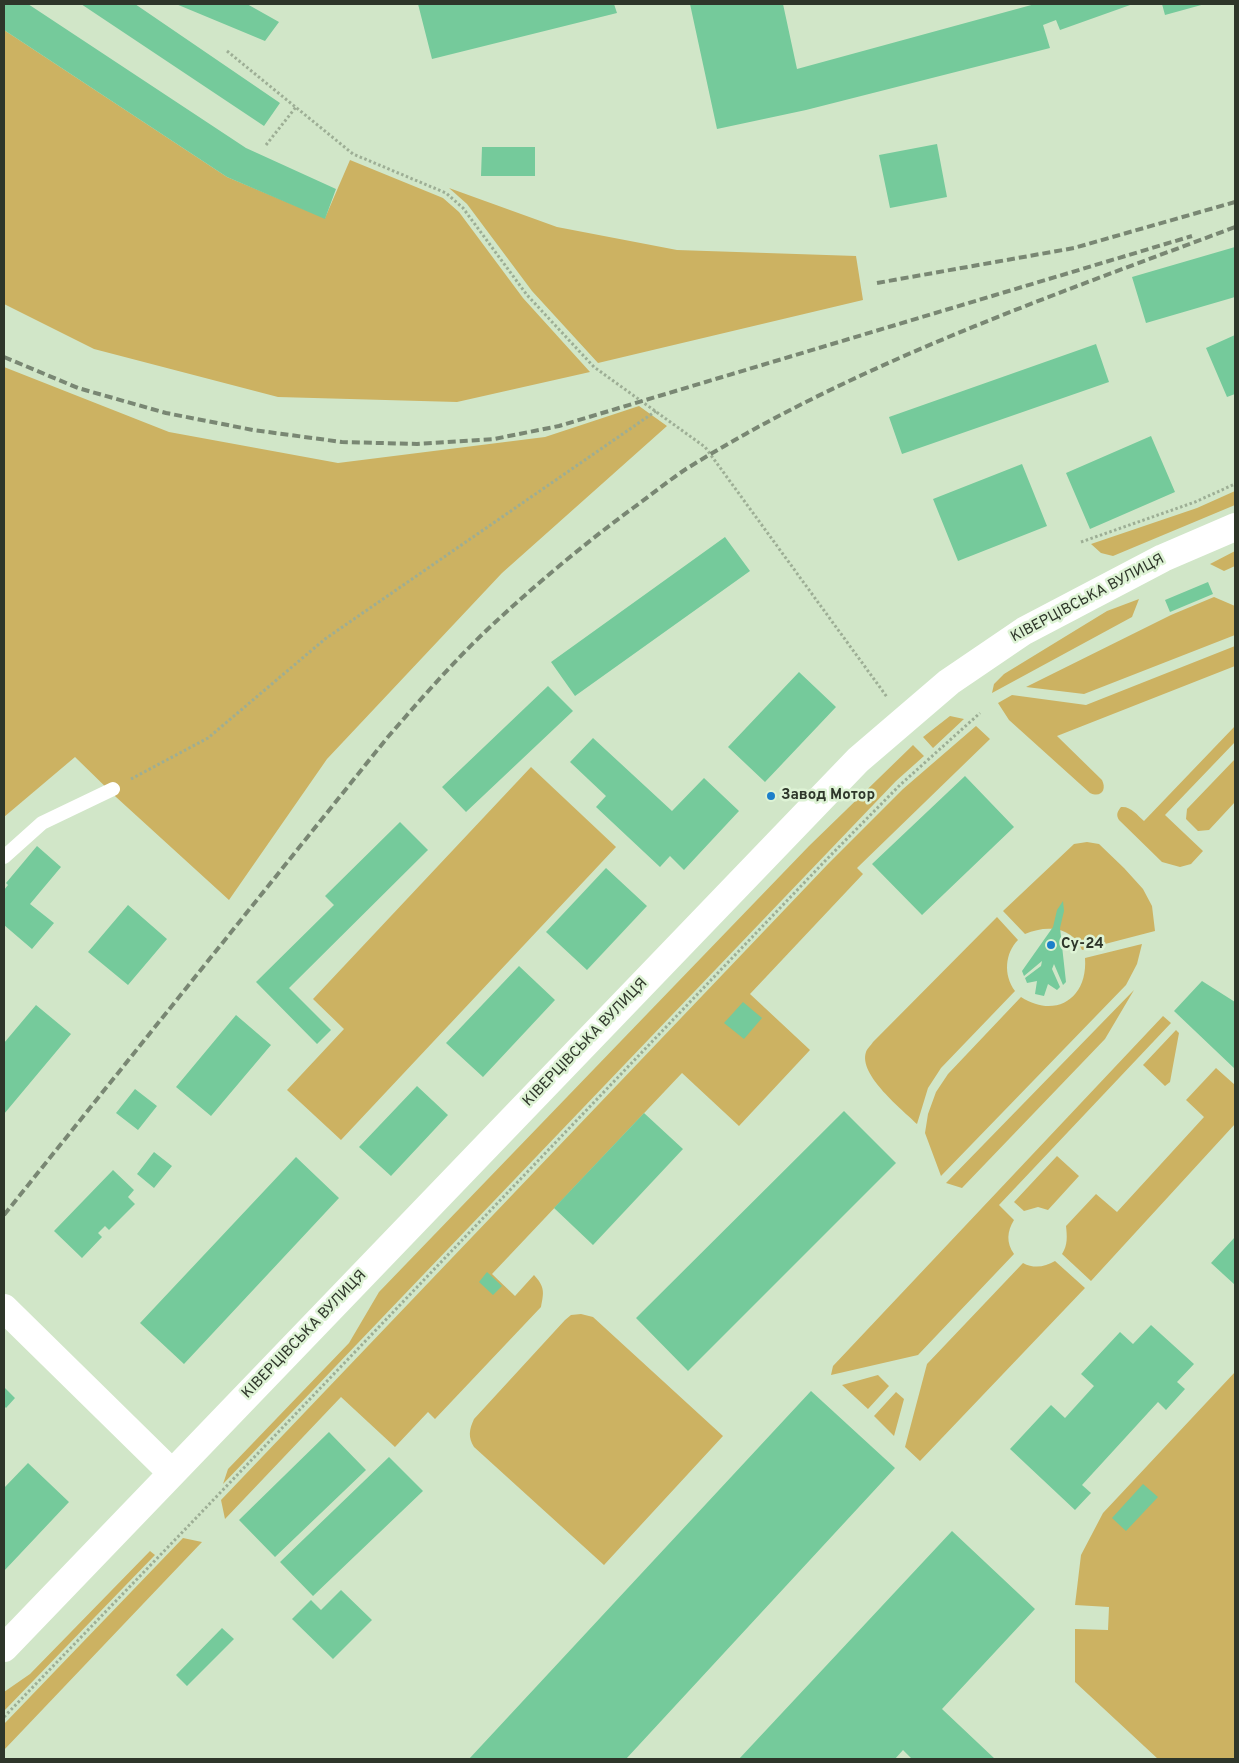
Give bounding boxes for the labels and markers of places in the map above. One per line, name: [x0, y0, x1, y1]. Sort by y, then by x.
place label: Завод Мотор: [781, 787, 875, 805]
marker: Завод Мотор: [765, 790, 777, 802]
place label: Су-24: [1061, 936, 1104, 954]
marker: Су-24: [1045, 939, 1057, 951]

